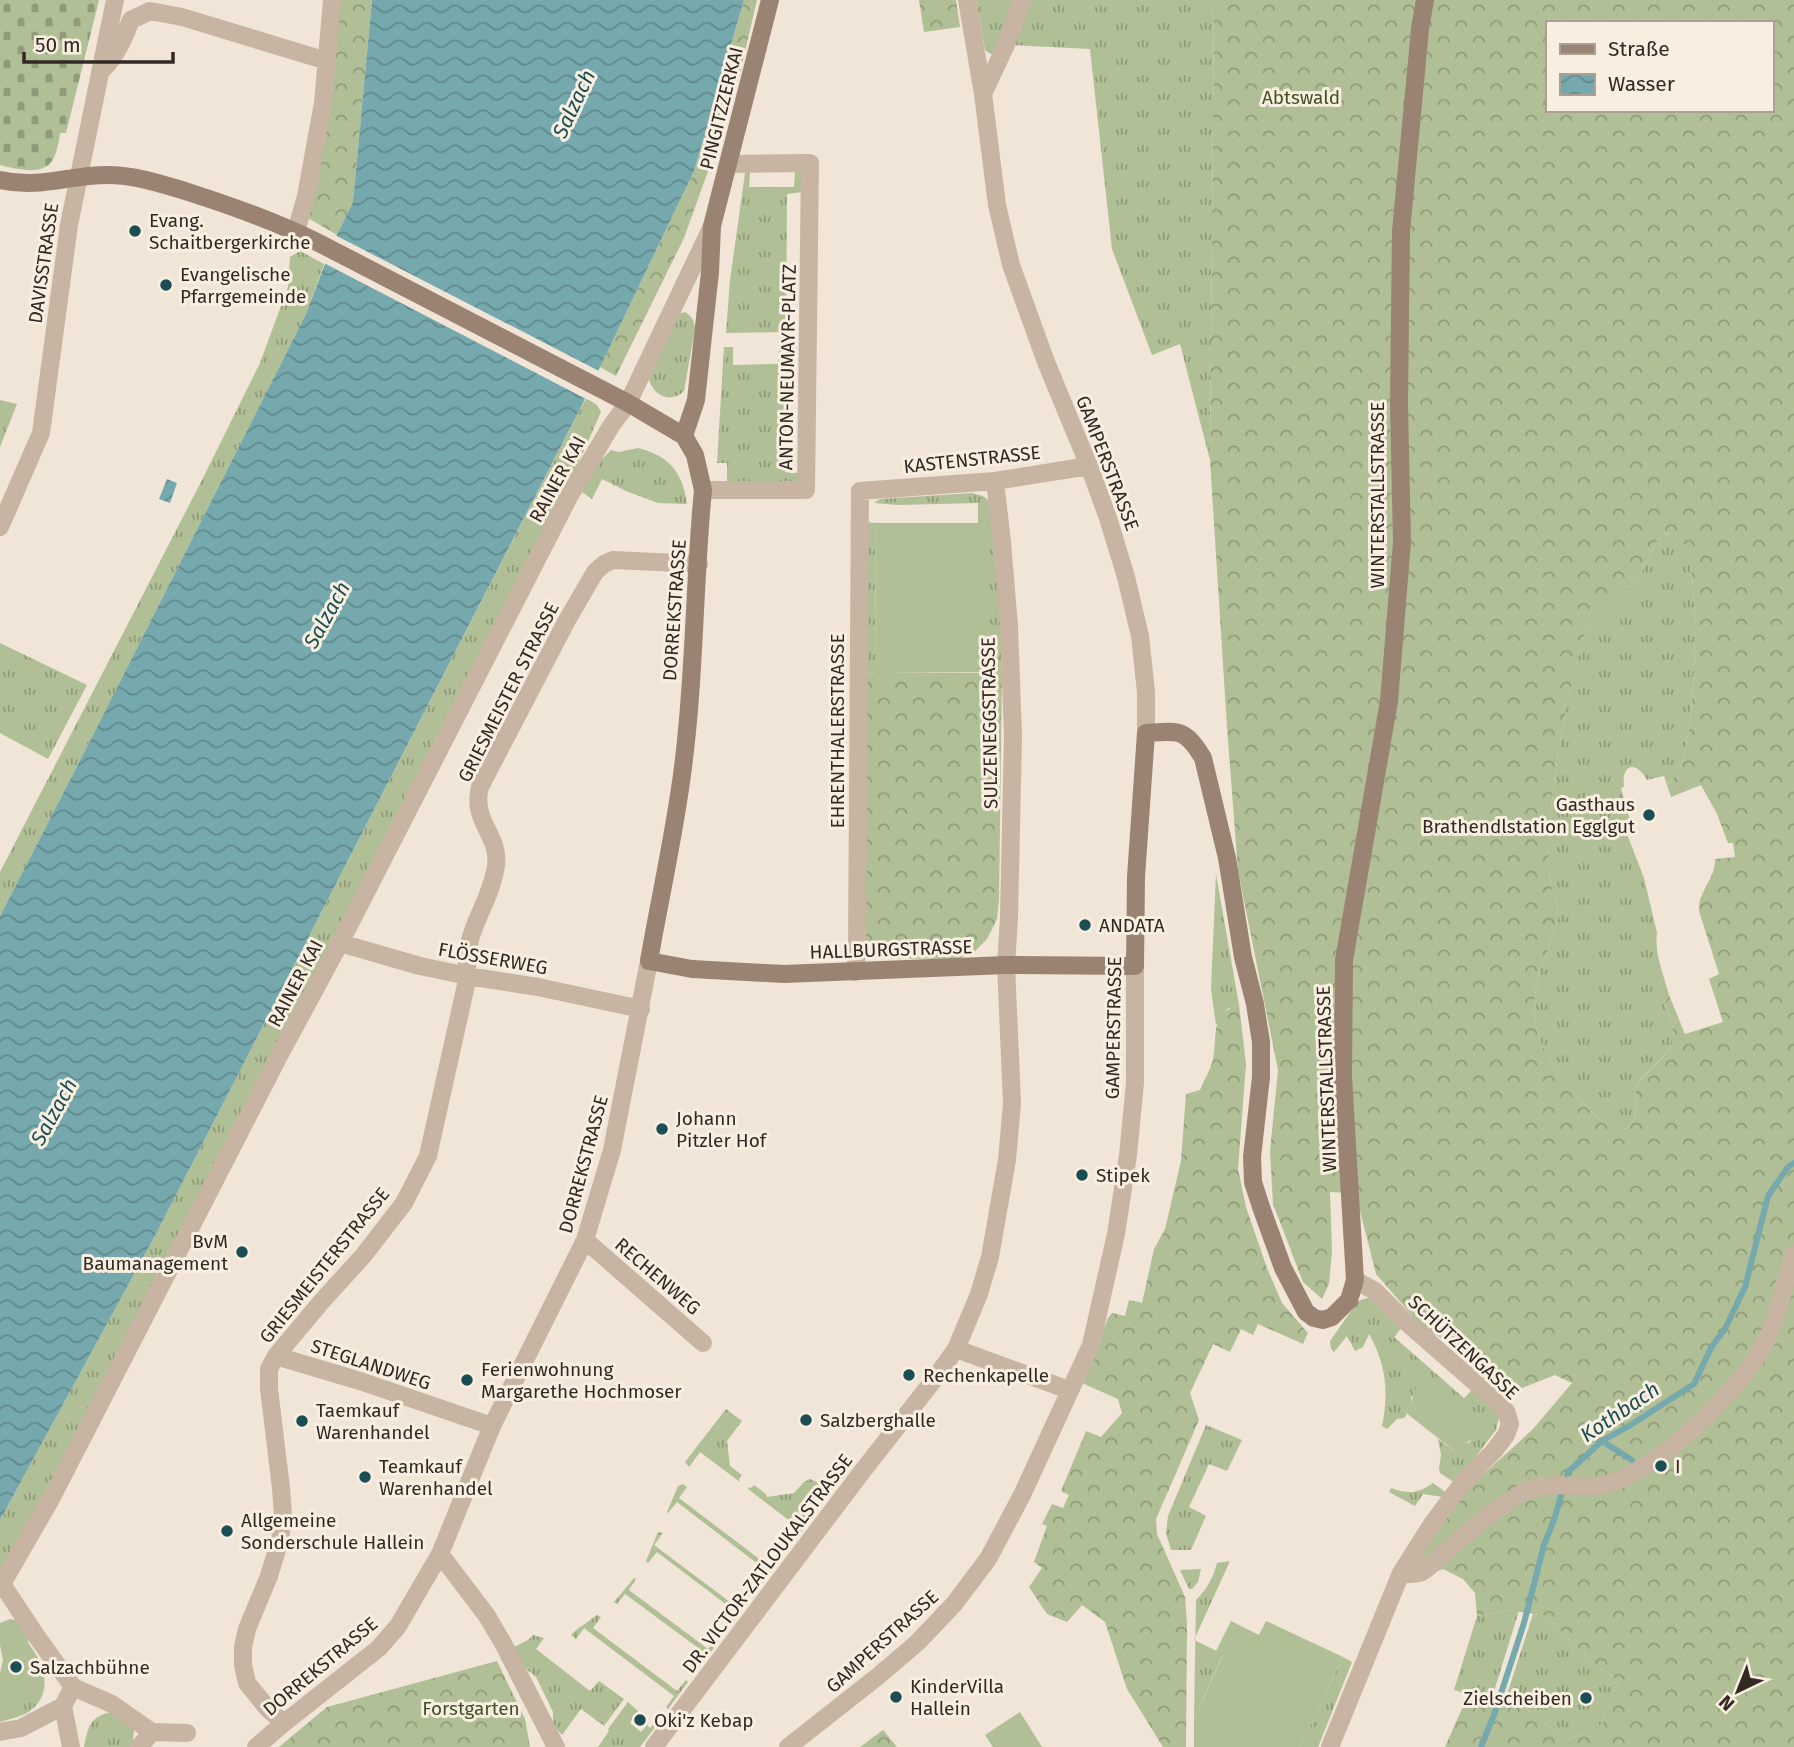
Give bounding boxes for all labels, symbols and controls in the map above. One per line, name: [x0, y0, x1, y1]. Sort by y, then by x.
scale bar: [24, 21, 173, 65]
legend: [1546, 21, 1773, 112]
text: 50 m: [35, 32, 81, 58]
text: Straße: [1608, 36, 1670, 62]
street label: PINGITZZERKAI: [695, 44, 748, 172]
water label: Salzach: [546, 66, 601, 143]
text: Wasser: [1608, 71, 1675, 97]
park label: Abtswald: [1262, 86, 1340, 109]
street label: DAVISSTRASSE: [24, 201, 63, 325]
place label: Evang. Schaitbergerkirche: [149, 209, 311, 254]
marker: Evang. Schaitbergerkirche: [127, 223, 143, 239]
place label: Evangelische Pfarrgemeinde: [180, 263, 306, 308]
street label: ANTON-NEUMAYR-PLATZ: [774, 264, 801, 470]
marker: Evangelische Pfarrgemeinde: [158, 277, 174, 293]
street label: GAMPERSTRASSE: [1071, 392, 1144, 534]
street label: WINTERSTALLSTRASSE: [1366, 402, 1389, 588]
street label: RAINER KAI: [524, 432, 591, 527]
street label: KASTENSTRASSE: [902, 441, 1042, 478]
street label: DORREKSTRASSE: [658, 538, 691, 682]
water label: Salzach: [298, 577, 356, 654]
street label: GRIESMEISTER STRASSE: [453, 598, 564, 786]
street label: EHRENTHALERSTRASSE: [826, 633, 849, 829]
street label: SULZENEGGSTRASSE: [976, 637, 1003, 809]
place label: Gasthaus Brathendlstation Egglgut: [1422, 793, 1635, 838]
marker: Gasthaus Brathendlstation Egglgut: [1641, 807, 1657, 823]
place label: ANDATA: [1099, 914, 1165, 937]
marker: ANDATA: [1077, 917, 1093, 933]
street label: HALLBURGSTRASSE: [809, 935, 973, 964]
street label: RAINER KAI: [263, 936, 328, 1031]
street label: FLÖSSERWEG: [436, 938, 549, 979]
street label: GAMPERSTRASSE: [1101, 956, 1126, 1100]
street label: WINTERSTALLSTRASSE: [1312, 985, 1341, 1173]
water label: Salzach: [25, 1074, 83, 1151]
street label: DORREKSTRASSE: [554, 1092, 613, 1236]
place label: Johann Pitzler Hof: [676, 1107, 768, 1152]
marker: Johann Pitzler Hof: [654, 1121, 670, 1137]
place label: Stipek: [1096, 1164, 1150, 1187]
marker: Stipek: [1074, 1167, 1090, 1183]
street label: GRIESMEISTERSTRASSE: [254, 1183, 394, 1348]
place label: BvM Baumanagement: [83, 1230, 228, 1275]
street label: RECHENWEG: [610, 1233, 705, 1320]
marker: BvM Baumanagement: [234, 1244, 250, 1260]
street label: SCHÜTZENGASSE: [1404, 1290, 1524, 1404]
street label: STEGLANDWEG: [308, 1334, 434, 1395]
place label: Ferienwohnung Margarethe Hochmoser: [481, 1358, 682, 1403]
place label: Rechenkapelle: [923, 1364, 1049, 1387]
marker: Rechenkapelle: [901, 1367, 917, 1383]
marker: Ferienwohnung Margarethe Hochmoser: [459, 1372, 475, 1388]
water label: Kothbach: [1575, 1376, 1665, 1448]
place label: Taemkauf Warenhandel: [316, 1399, 430, 1444]
place label: Salzberghalle: [820, 1409, 936, 1432]
marker: Salzberghalle: [798, 1412, 814, 1428]
marker: Taemkauf Warenhandel: [294, 1413, 310, 1429]
street label: DR. VICTOR-ZATLOUKALSTRASSE: [677, 1449, 857, 1677]
place label: Teamkauf Warenhandel: [379, 1455, 493, 1500]
place label: I: [1675, 1455, 1681, 1478]
marker: I: [1653, 1458, 1669, 1474]
marker: Teamkauf Warenhandel: [357, 1469, 373, 1485]
place label: Allgemeine Sonderschule Hallein: [241, 1509, 424, 1554]
marker: Allgemeine Sonderschule Hallein: [219, 1523, 235, 1539]
street label: GAMPERSTRASSE: [821, 1585, 943, 1698]
street label: DORREKSTRASSE: [258, 1612, 382, 1721]
place label: Salzachbühne: [30, 1656, 150, 1679]
north arrow: [1703, 1656, 1773, 1726]
marker: Salzachbühne: [8, 1659, 24, 1675]
place label: KinderVilla Hallein: [910, 1675, 1004, 1720]
place label: Zielscheiben: [1463, 1687, 1572, 1710]
marker: KinderVilla Hallein: [888, 1689, 904, 1705]
marker: Zielscheiben: [1578, 1690, 1594, 1706]
text: N: [1714, 1690, 1739, 1716]
park label: Forstgarten: [422, 1697, 520, 1720]
place label: Oki'z Kebap: [654, 1709, 754, 1732]
marker: Oki'z Kebap: [632, 1712, 648, 1728]

